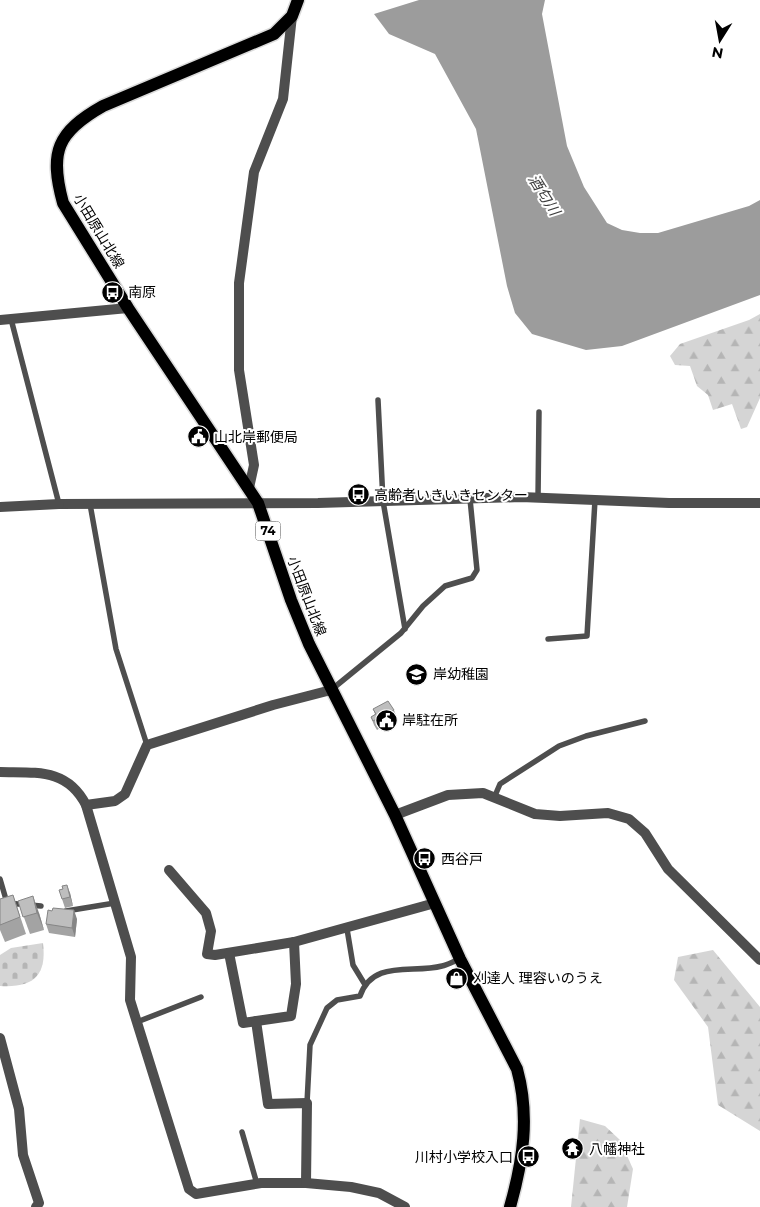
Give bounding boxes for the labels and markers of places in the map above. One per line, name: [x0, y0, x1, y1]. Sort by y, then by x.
bus stop icon: 南原: [100, 280, 124, 304]
place label: 南原: [128, 283, 156, 301]
public building icon: 山北岸郵便局: [186, 425, 210, 449]
place label: 山北岸郵便局: [214, 428, 298, 446]
bus stop icon: 高齢者いきいきセンター: [346, 483, 370, 507]
place label: 高齢者いきいきセンター: [374, 486, 528, 504]
school or university icon: 岸幼稚園: [405, 662, 429, 686]
place label: 岸幼稚園: [433, 665, 489, 683]
public building icon: 岸駐在所: [374, 708, 398, 732]
place label: 岸駐在所: [402, 711, 458, 729]
bus stop icon: 西谷戸: [413, 847, 437, 871]
place label: 西谷戸: [441, 850, 483, 868]
shop icon: 刈達人 理容いのうえ: [445, 966, 469, 990]
place label: 刈達人 理容いのうえ: [473, 969, 603, 987]
temple icon: 八幡神社: [561, 1137, 585, 1161]
place label: 八幡神社: [589, 1140, 645, 1158]
bus stop icon: 川村小学校入口: [517, 1145, 541, 1169]
place label: 川村小学校入口: [415, 1148, 513, 1166]

